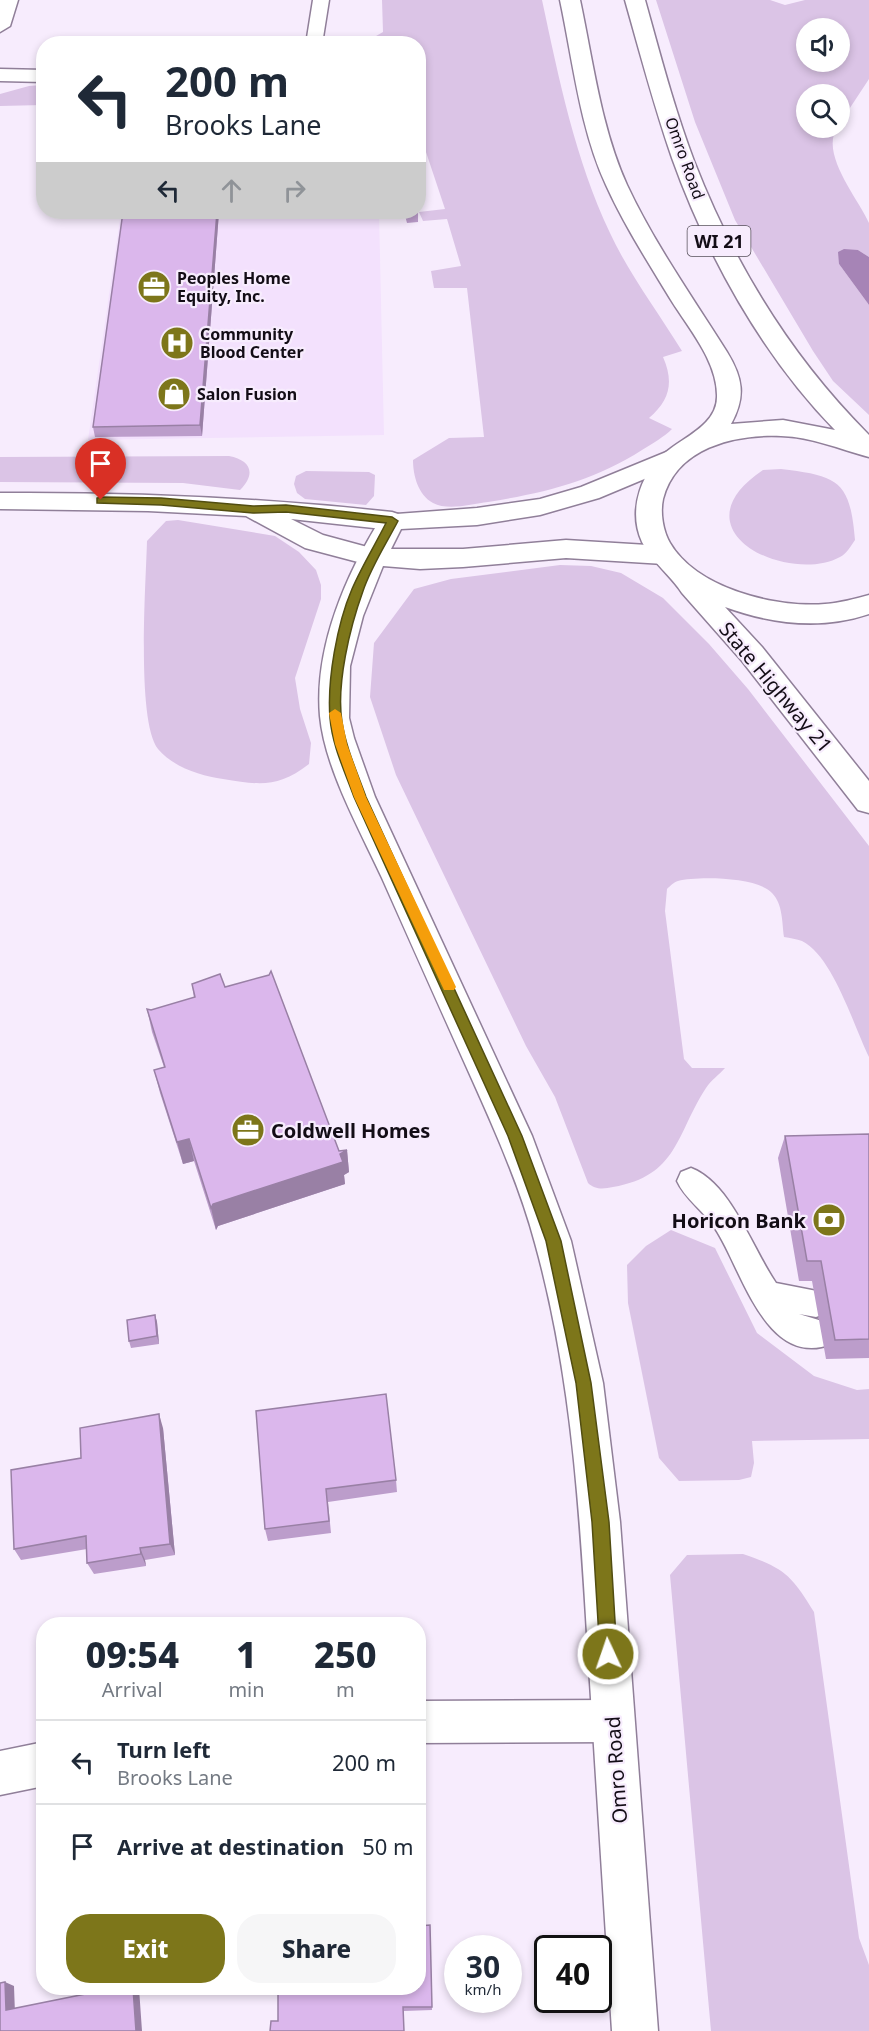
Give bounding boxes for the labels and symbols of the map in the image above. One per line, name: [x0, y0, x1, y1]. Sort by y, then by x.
street label: Omro Road: [660, 114, 710, 202]
road number: WI 21: [688, 226, 750, 256]
place label: Peoples Home Equity, Inc.: [177, 267, 291, 307]
office icon: Peoples Home Equity, Inc.: [136, 269, 172, 305]
place label: Community Blood Center: [200, 323, 304, 363]
hospital icon: Community Blood Center: [159, 325, 195, 361]
shop icon: Salon Fusion: [156, 376, 192, 412]
place label: Salon Fusion: [197, 383, 297, 405]
pin: [75, 438, 126, 500]
street label: State Highway 21: [713, 616, 839, 758]
office icon: Coldwell Homes: [230, 1112, 266, 1148]
place label: Coldwell Homes: [271, 1117, 430, 1144]
bank icon: Horicon Bank: [811, 1202, 847, 1238]
place label: Horicon Bank: [672, 1207, 807, 1234]
position arrow: [576, 1622, 640, 1686]
street label: Omro Road: [599, 1715, 633, 1825]
speed limit sign: 40: [534, 1935, 612, 2013]

